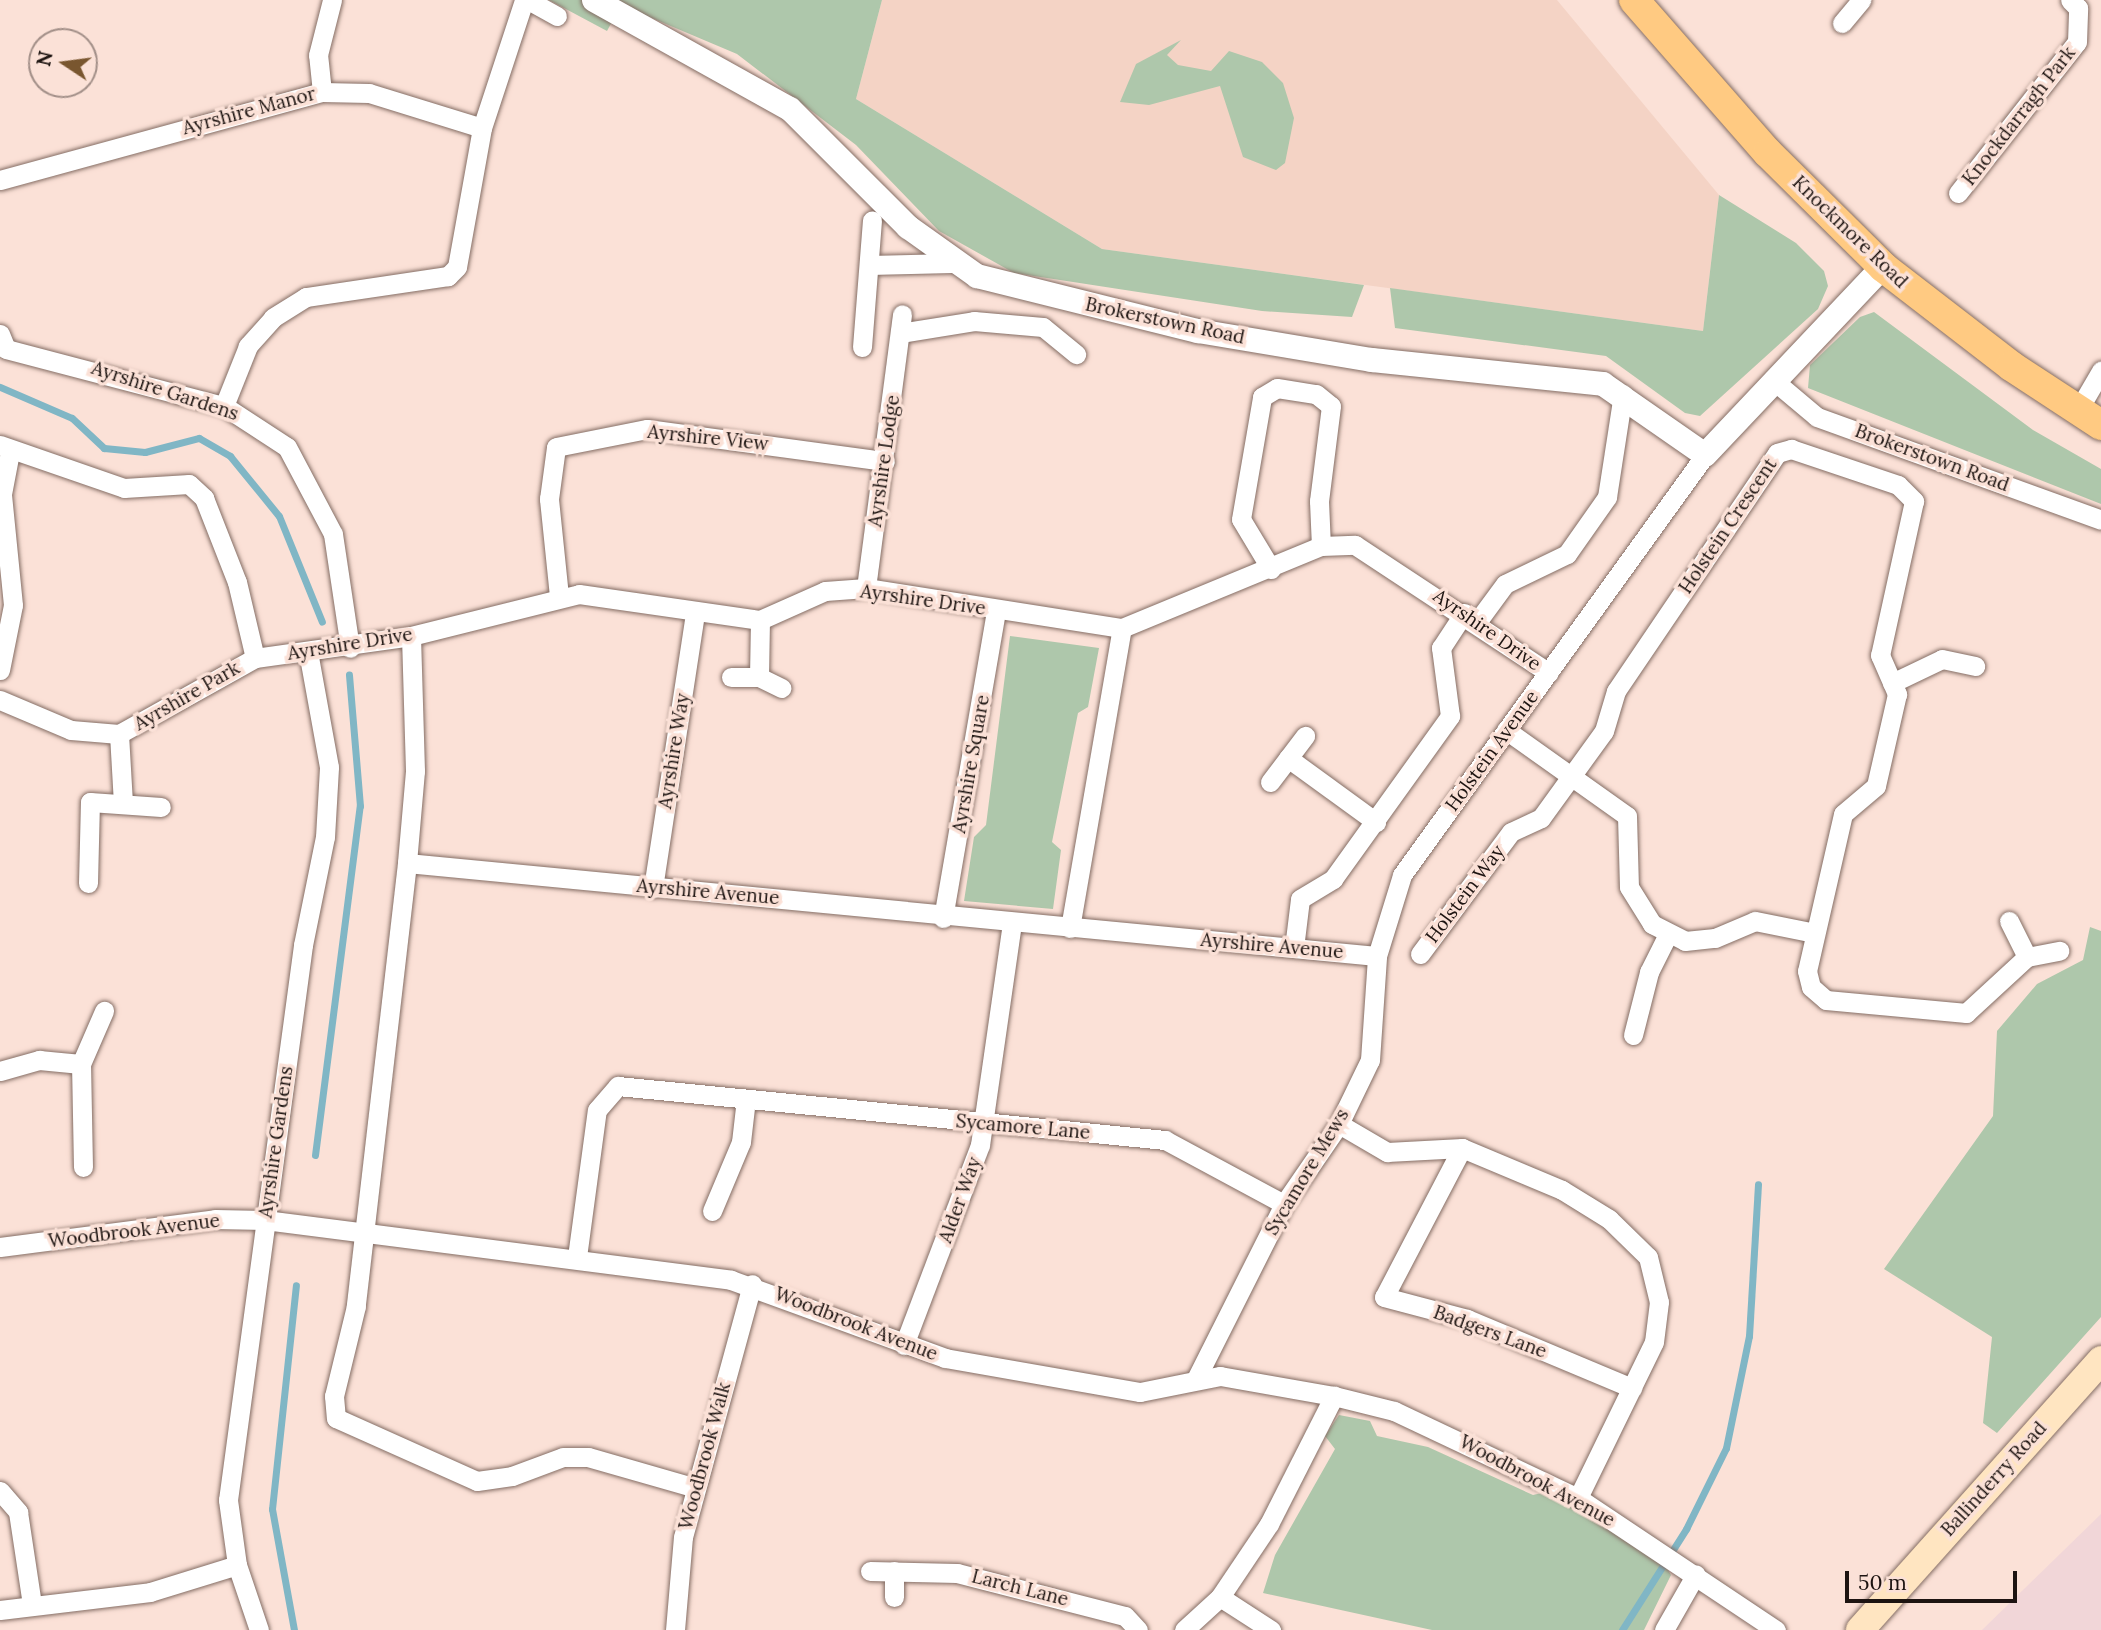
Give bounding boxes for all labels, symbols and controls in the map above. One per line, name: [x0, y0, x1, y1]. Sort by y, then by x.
north arrow: [28, 28, 98, 98]
street label: Knockdarragh Park: [1958, 42, 2080, 190]
text: N: [31, 49, 58, 69]
street label: Ayrshire Manor: [180, 82, 318, 140]
street label: Knockmore Road: [1788, 171, 1912, 293]
street label: Brokerstown Road: [1083, 293, 1247, 349]
street label: Ayrshire Gardens: [89, 356, 241, 426]
street label: Ayrshire Lodge: [863, 394, 905, 528]
street label: Ayrshire View: [646, 420, 770, 456]
street label: Brokerstown Road: [1852, 420, 2012, 496]
street label: Holstein Crescent: [1674, 454, 1782, 598]
street label: Ayrshire Drive: [859, 580, 987, 620]
street label: Ayrshire Drive: [1429, 584, 1545, 676]
street label: Ayrshire Drive: [286, 623, 414, 665]
street label: Ayrshire Park: [130, 657, 244, 735]
street label: Holstein Avenue: [1441, 686, 1543, 816]
street label: Ayrshire Way: [654, 692, 694, 810]
street label: Ayrshire Square: [948, 693, 994, 835]
street label: Holstein Way: [1421, 840, 1509, 948]
street label: Ayrshire Avenue: [636, 874, 780, 910]
street label: Ayrshire Avenue: [1200, 928, 1344, 964]
street label: Ayrshire Gardens: [254, 1065, 298, 1219]
street label: Sycamore Mews: [1260, 1105, 1354, 1239]
street label: Sycamore Lane: [955, 1110, 1091, 1144]
street label: Alder Way: [934, 1154, 986, 1246]
street label: Woodbrook Avenue: [47, 1209, 221, 1253]
street label: Woodbrook Avenue: [771, 1282, 941, 1366]
street label: Badgers Lane: [1430, 1301, 1550, 1363]
street label: Woodbrook Walk: [674, 1380, 736, 1532]
street label: Ballinderry Road: [1937, 1417, 2051, 1541]
street label: Woodbrook Avenue: [1455, 1430, 1619, 1532]
scale bar: [1849, 1556, 2021, 1600]
street label: Larch Lane: [969, 1565, 1071, 1611]
text: 50 m: [1858, 1569, 1907, 1596]

